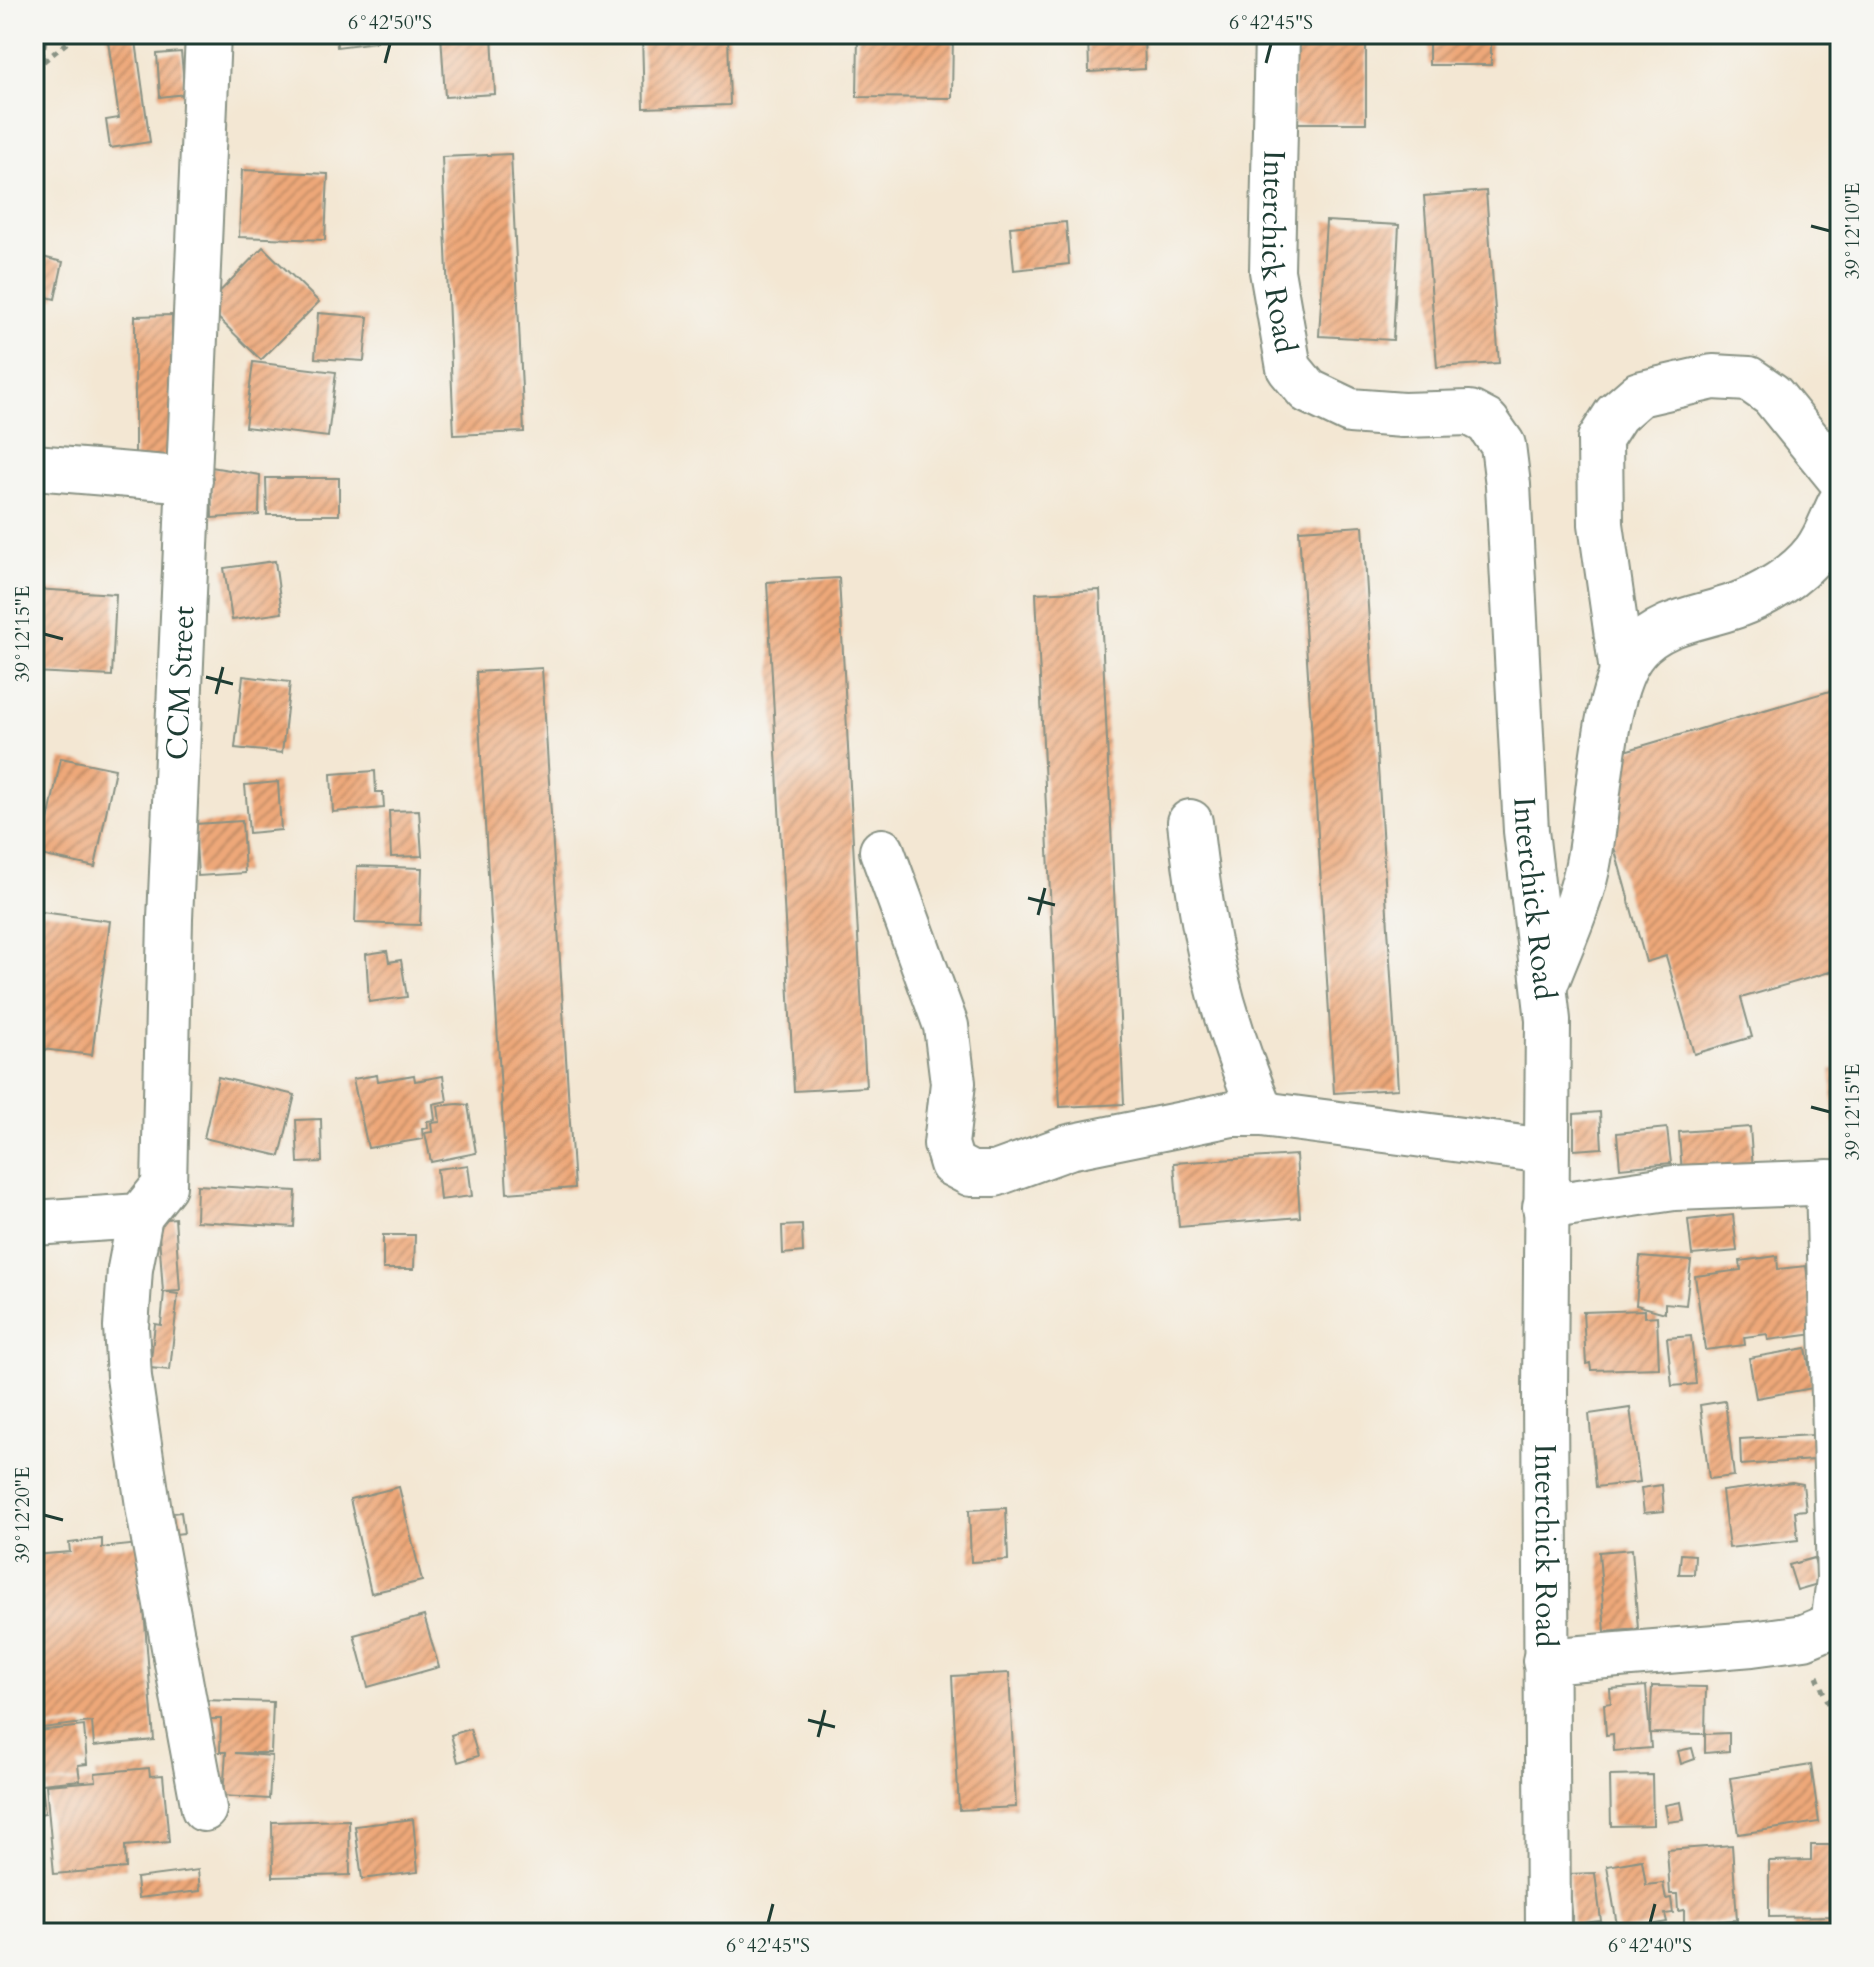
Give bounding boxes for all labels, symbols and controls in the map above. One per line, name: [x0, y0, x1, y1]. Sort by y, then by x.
text: 6°42'50"S: [348, 9, 432, 36]
text: 6°42'45"S: [1229, 9, 1313, 36]
street label: Interchick Road: [1250, 150, 1306, 356]
text: 39°12'10"E: [1839, 183, 1866, 279]
text: 39°12'15"E: [9, 586, 36, 682]
street label: CCM Street: [157, 604, 204, 761]
street label: Interchick Road: [1503, 796, 1565, 1002]
text: 39°12'15"E: [1839, 1064, 1866, 1160]
street label: Interchick Road: [1524, 1444, 1566, 1648]
text: 39°12'20"E: [9, 1467, 36, 1563]
text: 6°42'45"S: [726, 1932, 810, 1959]
text: 6°42'40"S: [1608, 1932, 1692, 1959]

